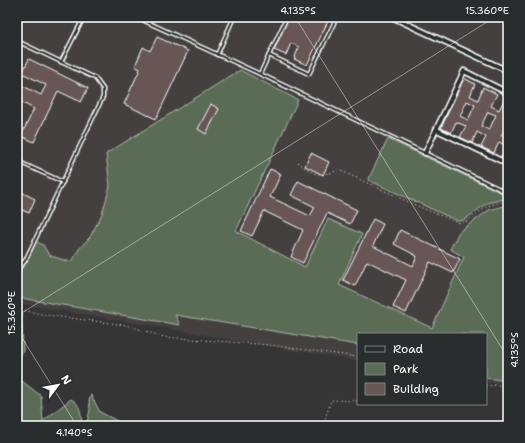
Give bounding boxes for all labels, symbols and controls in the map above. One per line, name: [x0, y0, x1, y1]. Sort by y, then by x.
text: 4.135°S: [280, 4, 316, 17]
text: 15.360°E: [465, 4, 509, 17]
text: 15.360°E: [5, 291, 18, 335]
text: 4.135°S: [508, 332, 521, 368]
legend: [357, 333, 487, 405]
text: Road: [393, 341, 424, 357]
text: Park: [393, 361, 419, 377]
north arrow: [38, 365, 78, 405]
text: N: [57, 372, 75, 388]
text: Building: [393, 381, 439, 397]
text: 4.140°S: [56, 426, 93, 439]

